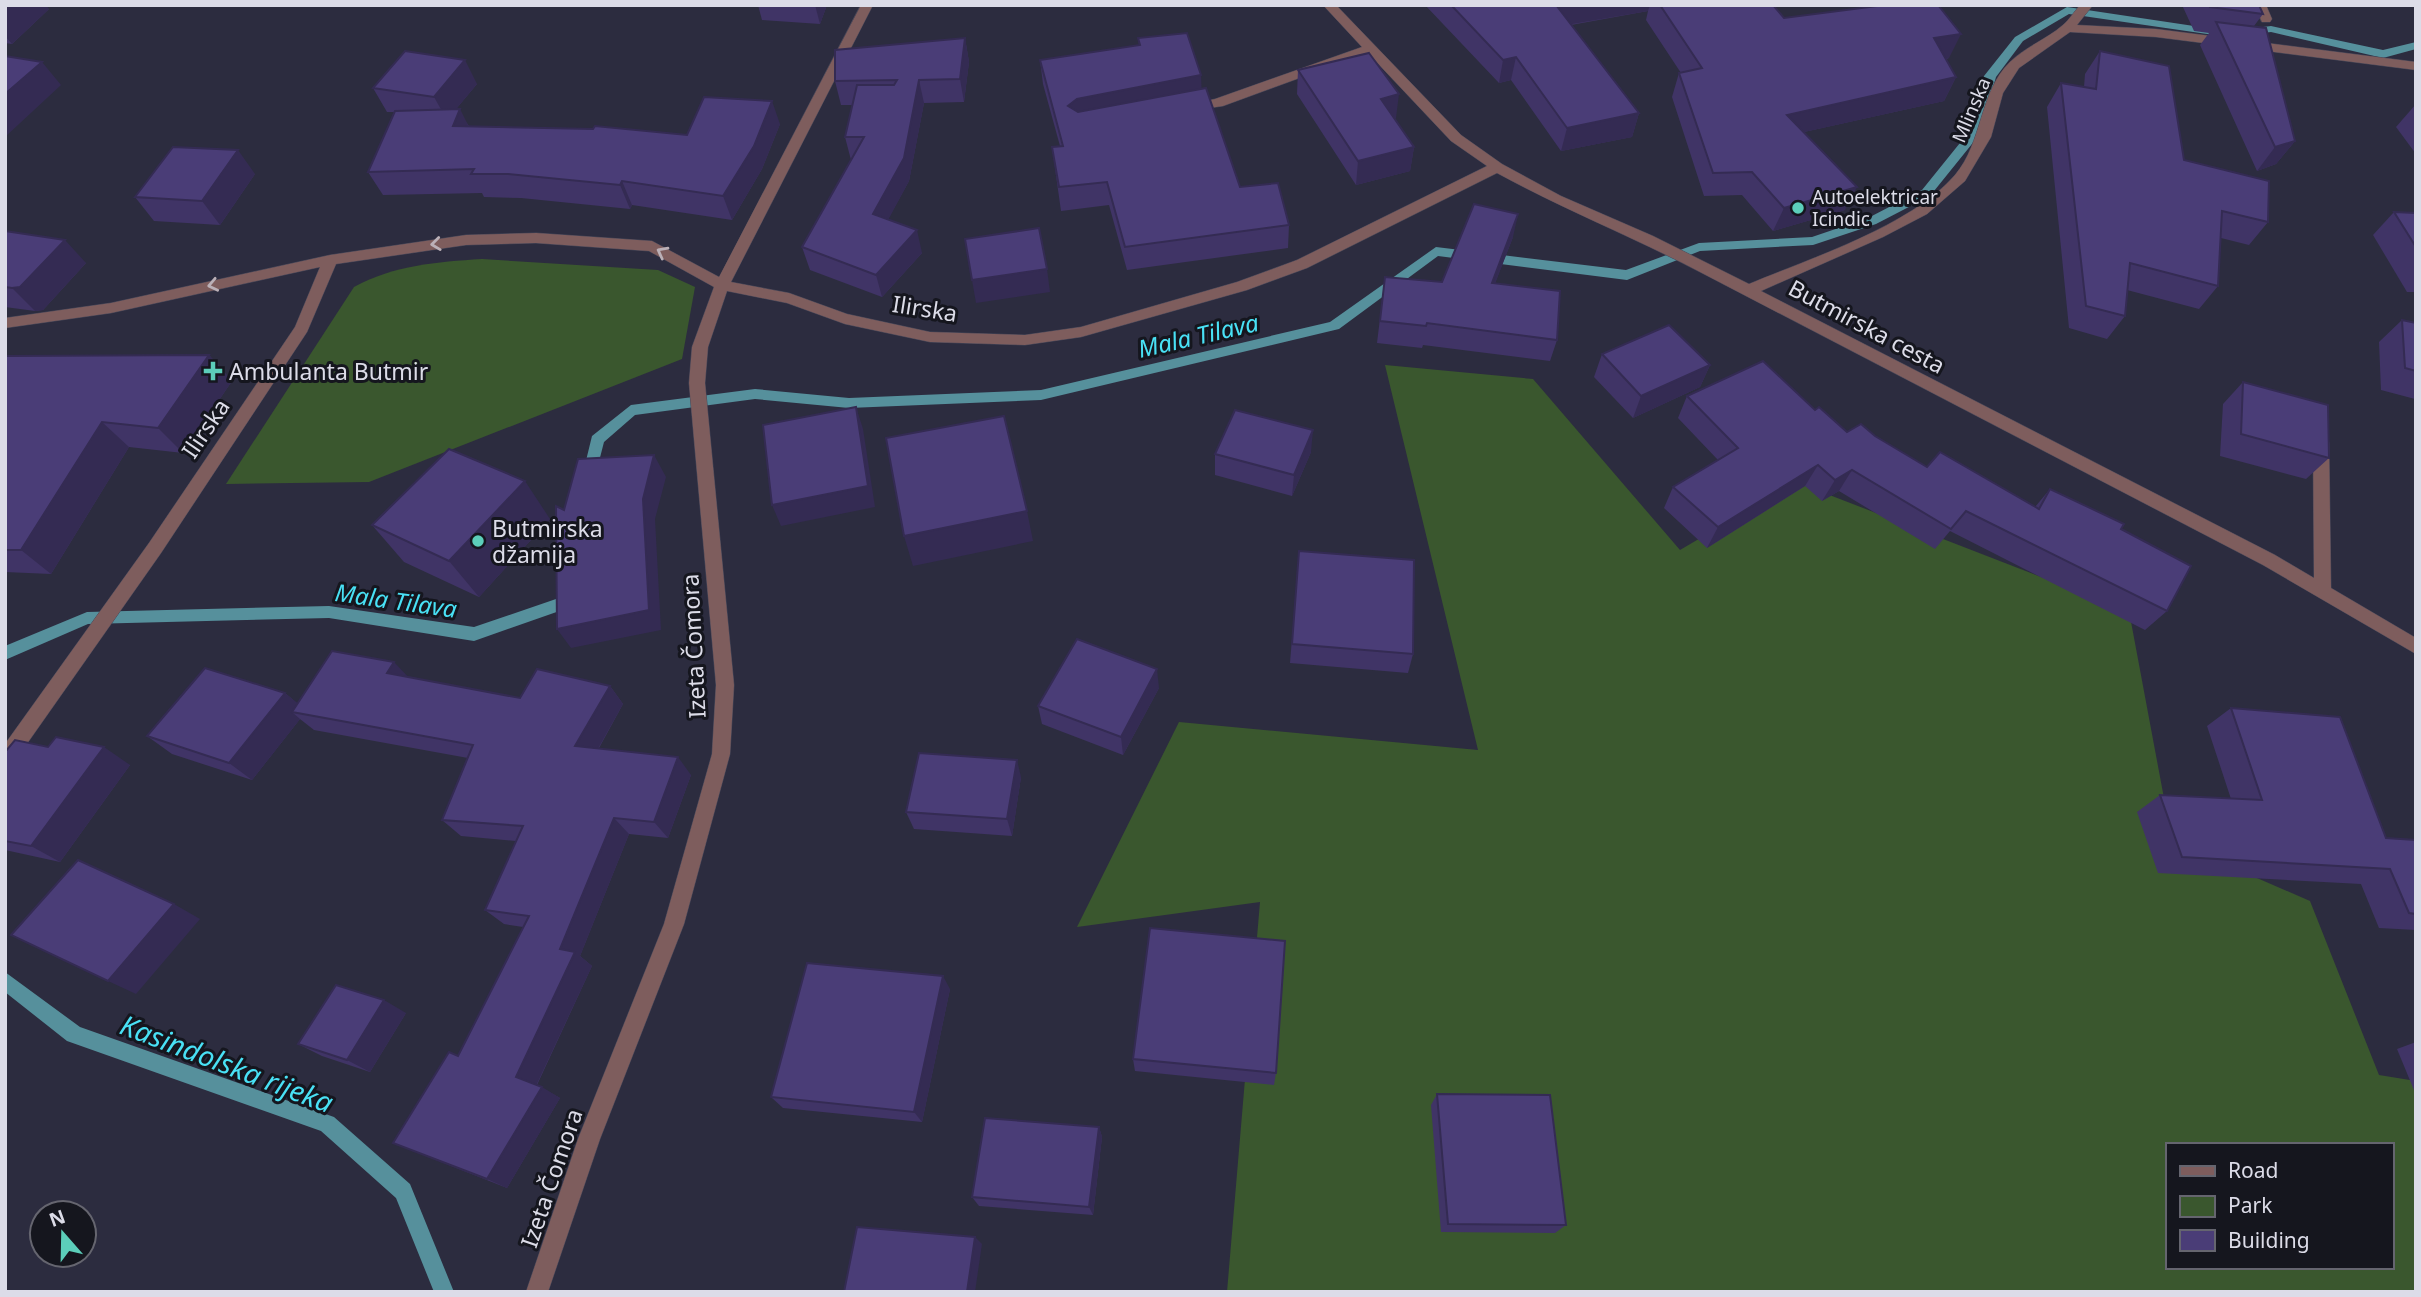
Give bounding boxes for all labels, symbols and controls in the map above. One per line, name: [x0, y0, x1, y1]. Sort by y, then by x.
street label: Mlinska: [1946, 73, 1996, 147]
place label: Autoelektricar Icindic: [1812, 184, 1938, 232]
marker: Autoelektricar Icindic: [1790, 200, 1806, 216]
one-way arrow: [431, 236, 442, 251]
one-way arrow: [657, 247, 669, 260]
street label: Butmirska cesta: [1783, 271, 1951, 381]
one-way arrow: [207, 277, 219, 292]
street label: Ilirska: [890, 287, 960, 329]
water label: Mala Tilava: [1134, 305, 1262, 365]
place label: Ambulanta Butmir: [229, 355, 429, 387]
marker: Ambulanta Butmir: [203, 361, 223, 381]
street label: Ilirska: [173, 392, 237, 464]
place label: Butmirska džamija: [492, 512, 603, 570]
marker: Butmirska džamija: [470, 533, 486, 549]
street label: Izeta Čomora: [673, 573, 713, 719]
water label: Mala Tilava: [333, 575, 459, 625]
water label: Kasindolska rijeka: [115, 1005, 339, 1121]
street label: Izeta Čomora: [512, 1104, 590, 1252]
legend: [2166, 1143, 2393, 1269]
text: Road: [2228, 1156, 2278, 1184]
text: Park: [2228, 1191, 2273, 1219]
north arrow: [28, 1199, 98, 1269]
text: N: [45, 1203, 69, 1233]
text: Building: [2228, 1226, 2310, 1254]

